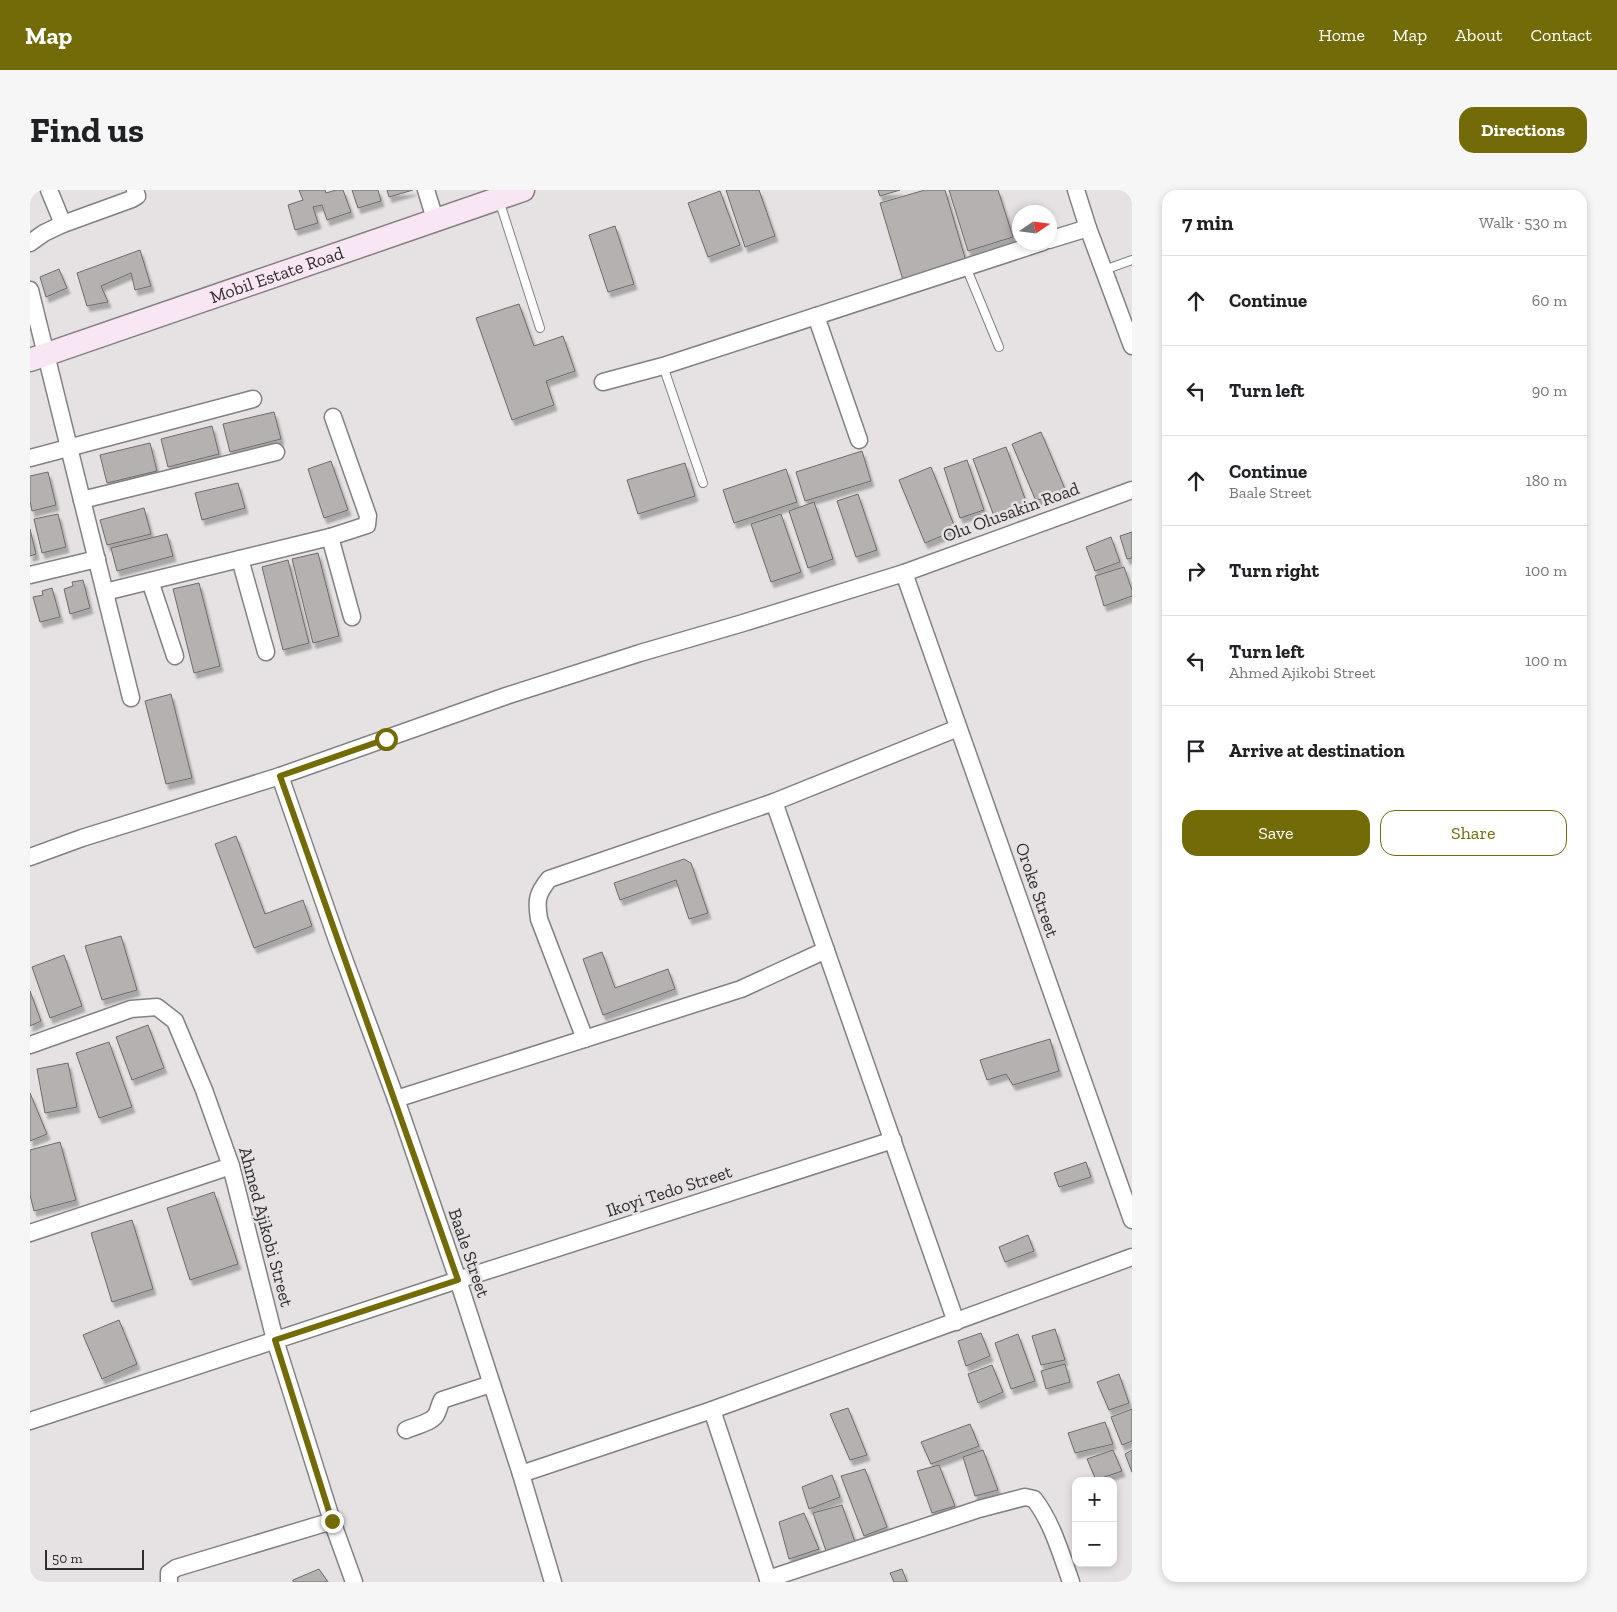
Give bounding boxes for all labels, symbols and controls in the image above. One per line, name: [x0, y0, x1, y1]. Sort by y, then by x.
text: Map: [25, 21, 72, 50]
text: Home: [1318, 24, 1365, 46]
text: Map: [1393, 24, 1427, 46]
text: About: [1455, 24, 1502, 46]
text: Contact: [1530, 24, 1592, 46]
button: Directions: [1459, 107, 1587, 153]
text: Find us: [30, 109, 144, 151]
north arrow: [1012, 205, 1057, 250]
text: 7 min: [1182, 210, 1233, 235]
text: Walk · 530 m: [1479, 213, 1567, 232]
street label: Mobil Estate Road: [207, 242, 347, 308]
icon: ahead: [1182, 287, 1210, 315]
text: Continue: [1229, 289, 1307, 312]
text: 60 m: [1532, 291, 1567, 310]
icon: left: [1182, 377, 1210, 405]
text: Turn left: [1229, 379, 1304, 402]
text: 90 m: [1532, 381, 1567, 400]
text: Continue: [1229, 460, 1307, 483]
icon: ahead: [1182, 467, 1210, 495]
text: 180 m: [1526, 471, 1567, 490]
street label: Olu Olusakin Road: [940, 477, 1082, 547]
text: Baale Street: [1229, 483, 1312, 502]
icon: right: [1182, 557, 1210, 585]
text: Turn right: [1229, 559, 1319, 582]
text: 100 m: [1525, 561, 1567, 580]
text: Turn left: [1229, 640, 1304, 663]
icon: left: [1182, 647, 1210, 675]
text: 100 m: [1525, 651, 1567, 670]
text: Ahmed Ajikobi Street: [1229, 663, 1375, 682]
route start: [375, 728, 398, 751]
icon: arrive: [1182, 737, 1210, 765]
text: Arrive at destination: [1229, 739, 1405, 762]
button: Save: [1182, 810, 1370, 856]
button: Share: [1380, 810, 1567, 856]
street label: Oroke Street: [1010, 840, 1064, 941]
street label: Ahmed Ajikobi Street: [234, 1145, 298, 1310]
street label: Ikoyi Tedo Street: [603, 1160, 735, 1222]
street label: Baale Street: [443, 1205, 495, 1301]
map controls: [1072, 1477, 1117, 1567]
button: +: [1072, 1477, 1117, 1522]
route end: [321, 1510, 344, 1533]
button: −: [1072, 1522, 1117, 1567]
scale bar: [45, 1547, 144, 1570]
text: 50 m: [52, 1550, 83, 1567]

